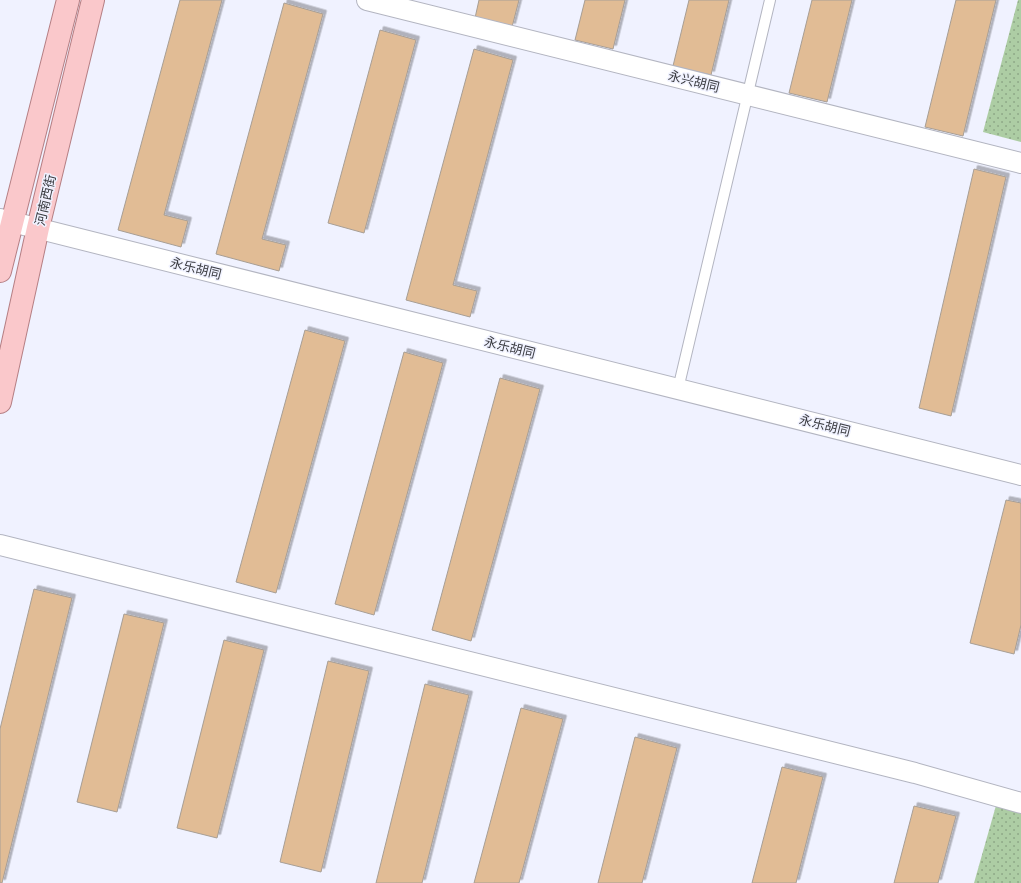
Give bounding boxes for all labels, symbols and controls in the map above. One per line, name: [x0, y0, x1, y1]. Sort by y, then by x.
street label: 永兴胡同: [667, 67, 721, 95]
street label: 河南西街: [31, 173, 59, 227]
street label: 永乐胡同: [169, 254, 223, 282]
street label: 永乐胡同: [483, 333, 537, 361]
street label: 永乐胡同: [798, 411, 852, 439]

